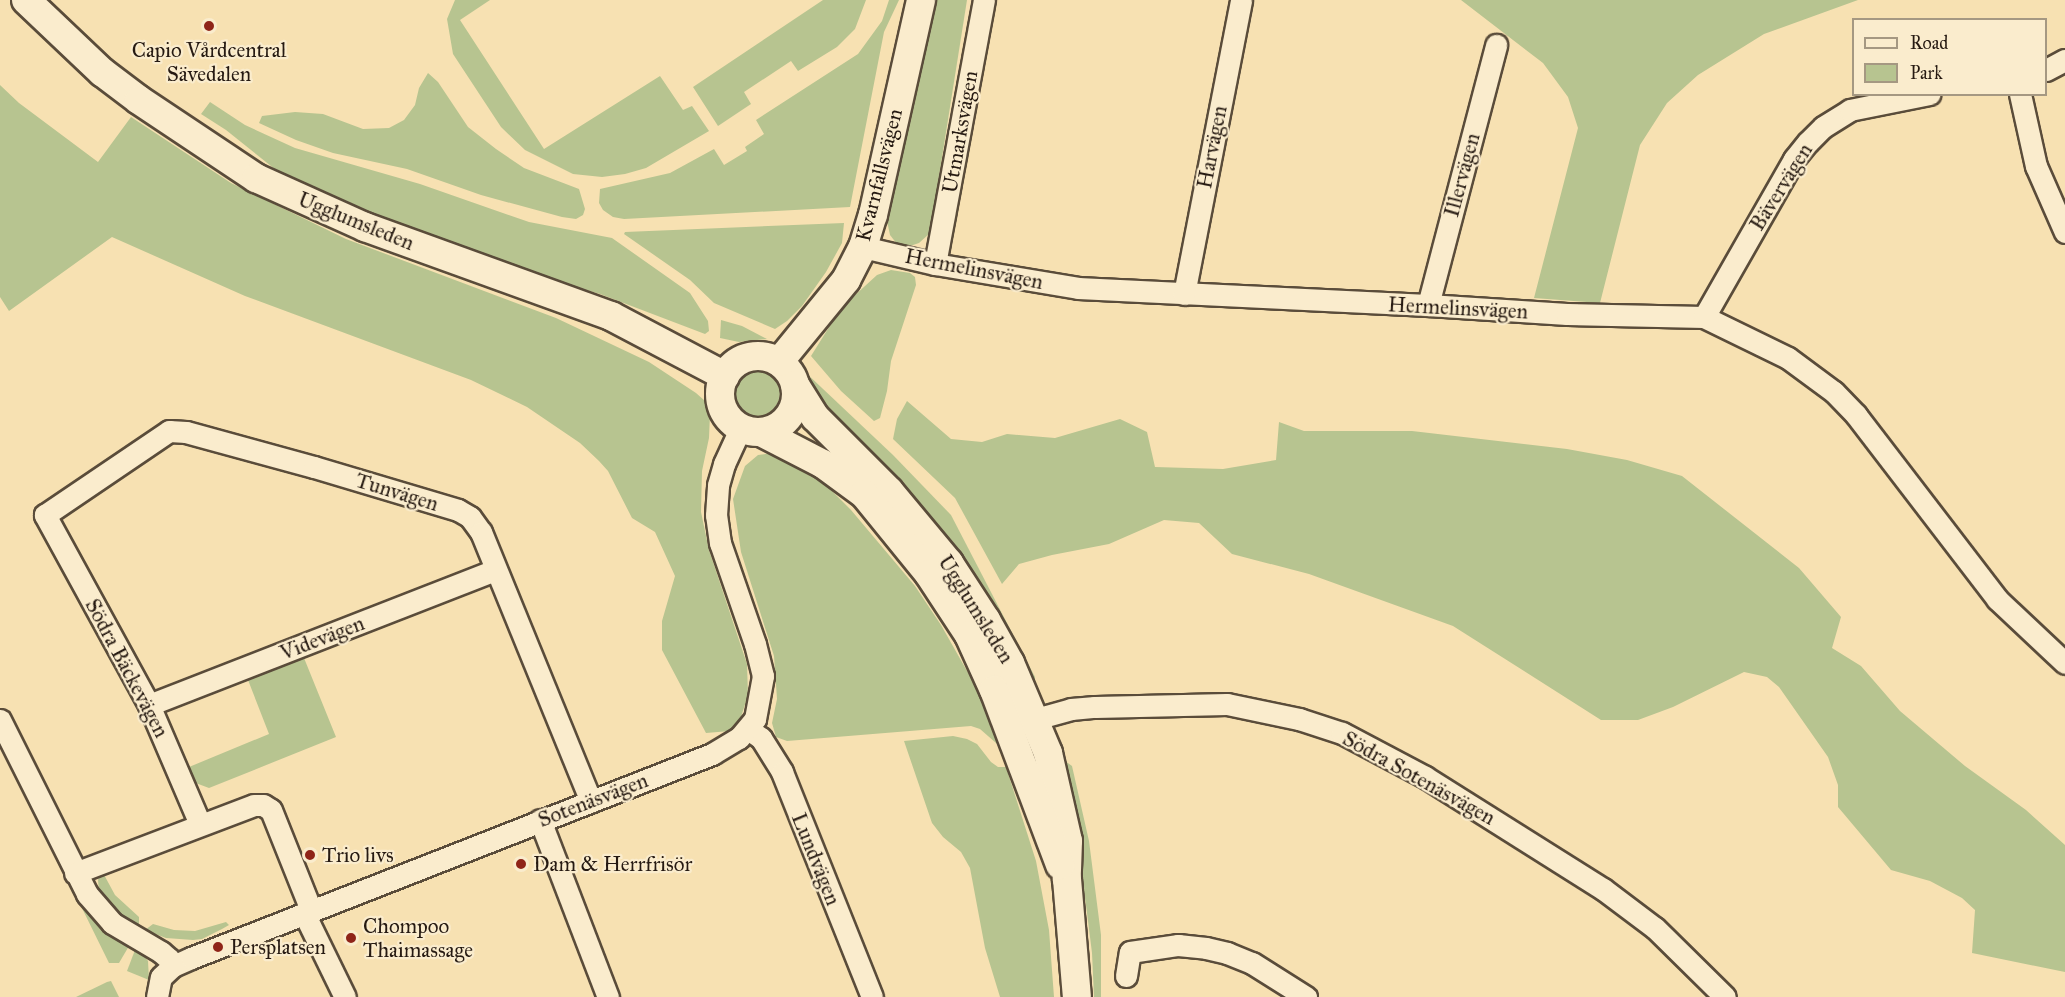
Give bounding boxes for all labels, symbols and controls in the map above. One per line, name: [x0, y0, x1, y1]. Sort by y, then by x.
marker: Capio Vårdcentral Sävedalen: [200, 17, 218, 35]
legend: [1852, 18, 2047, 96]
text: Road: [1910, 32, 1948, 54]
place label: Capio Vårdcentral Sävedalen: [132, 37, 286, 87]
text: Park: [1910, 62, 1943, 84]
street label: Utmarksvägen: [937, 69, 983, 195]
street label: Harvägen: [1192, 103, 1232, 191]
street label: Kvarnfallsvägen: [850, 106, 908, 244]
street label: Illervägen: [1439, 130, 1485, 220]
street label: Bävervägen: [1744, 139, 1818, 235]
street label: Ugglumsleden: [294, 186, 418, 256]
street label: Hermelinsvägen: [903, 243, 1045, 295]
street label: Hermelinsvägen: [1387, 292, 1529, 324]
street label: Tunvägen: [353, 468, 441, 516]
street label: Ugglumsleden: [933, 550, 1019, 668]
street label: Södra Bäckevägen: [80, 594, 174, 742]
street label: Videvägen: [276, 610, 368, 666]
street label: Södra Sotenäsvägen: [1338, 726, 1500, 830]
street label: Sotenäsvägen: [534, 768, 652, 832]
street label: Lundvägen: [786, 809, 846, 909]
place label: Trio livs: [322, 842, 394, 868]
marker: Trio livs: [303, 848, 317, 862]
place label: Dam & Herrfrisör: [533, 851, 692, 877]
marker: Dam & Herrfrisör: [514, 857, 528, 871]
place label: Chompoo Thaimassage: [363, 913, 473, 963]
marker: Chompoo Thaimassage: [344, 931, 358, 945]
place label: Persplatsen: [230, 934, 326, 960]
marker: Persplatsen: [211, 940, 225, 954]

